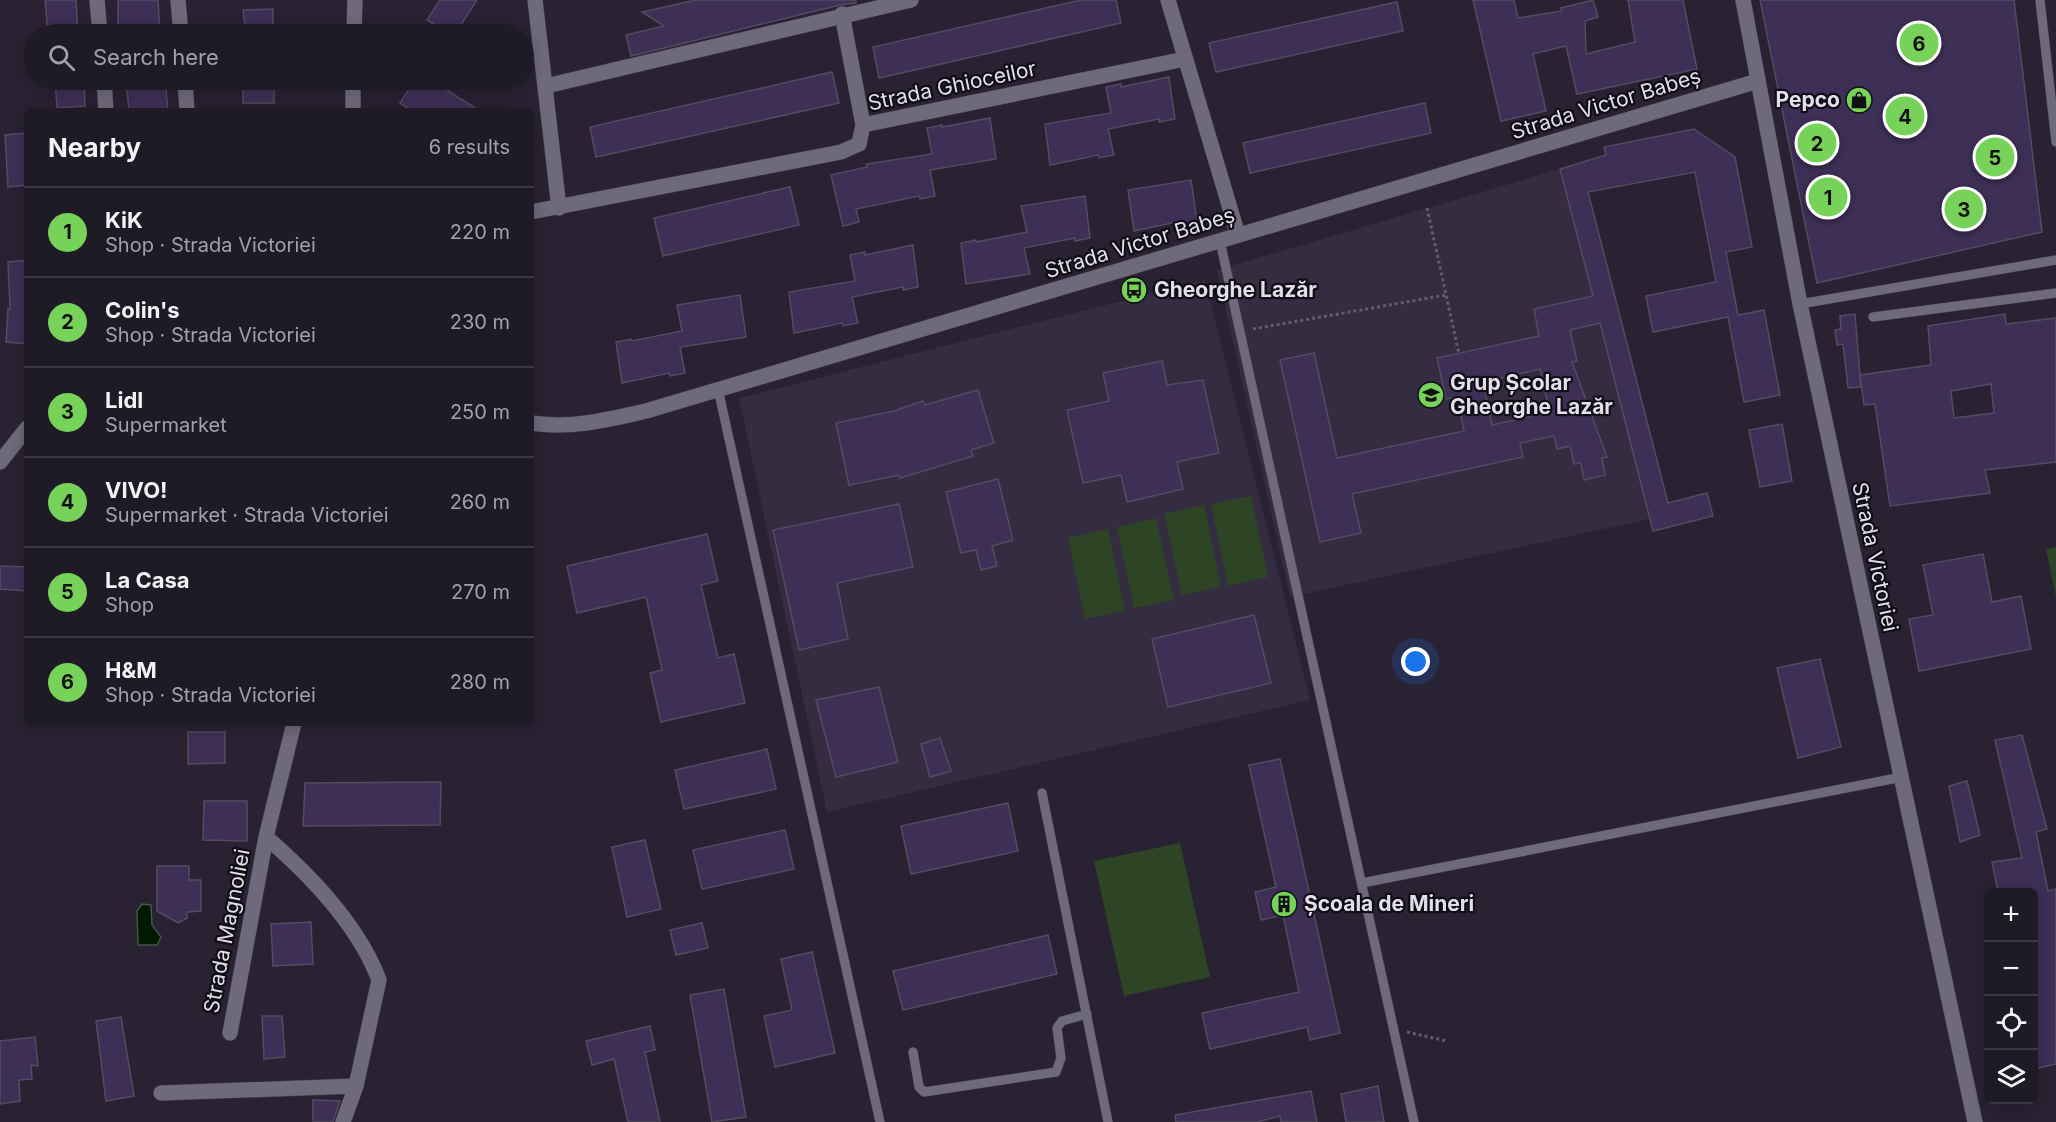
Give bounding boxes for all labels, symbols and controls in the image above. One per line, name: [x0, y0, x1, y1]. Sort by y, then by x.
pin: 6: [1900, 20, 1938, 66]
search box: [24, 24, 534, 90]
icon: search: [45, 41, 78, 74]
text: Search here: [93, 44, 219, 70]
street label: Strada Ghioceilor: [866, 55, 1038, 116]
street label: Strada Victor Babeș: [1508, 63, 1704, 144]
shop icon: Pepco: [1844, 85, 1874, 115]
place label: Pepco: [1776, 87, 1840, 112]
pin: 4: [1886, 94, 1924, 138]
pin: 2: [1798, 120, 1836, 166]
text: Nearby: [48, 132, 141, 163]
pin: 5: [1976, 134, 2014, 180]
text: 6 results: [429, 135, 510, 159]
pin: 1: [1808, 174, 1848, 220]
pin: 3: [1944, 186, 1984, 232]
street label: Strada Victor Babeș: [1042, 202, 1238, 283]
text: KiK: [105, 207, 143, 233]
text: 1: [63, 220, 72, 244]
text: 220 m: [450, 220, 510, 244]
text: Shop · Strada Victoriei: [105, 233, 316, 257]
bus stop icon: Gheorghe Lazăr: [1119, 275, 1149, 305]
place label: Gheorghe Lazăr: [1154, 277, 1317, 302]
text: Colin's: [105, 297, 180, 323]
text: 2: [61, 310, 74, 334]
text: 230 m: [450, 310, 510, 334]
text: Shop · Strada Victoriei: [105, 323, 316, 347]
place label: Grup Școlar Gheorghe Lazăr: [1450, 370, 1613, 419]
school or university icon: Grup Școlar Gheorghe Lazăr: [1416, 380, 1446, 410]
text: Lidl: [105, 387, 143, 413]
text: 3: [61, 400, 74, 424]
text: 250 m: [450, 400, 510, 424]
text: Supermarket: [105, 413, 227, 437]
text: VIVO!: [105, 477, 168, 503]
street label: Strada Victoriei: [1847, 480, 1904, 634]
text: 4: [61, 490, 74, 514]
text: 260 m: [450, 490, 510, 514]
text: Supermarket · Strada Victoriei: [105, 503, 389, 527]
text: La Casa: [105, 567, 190, 593]
text: 5: [61, 580, 74, 604]
text: 270 m: [451, 580, 510, 604]
text: Shop: [105, 593, 154, 617]
your location: [1401, 647, 1430, 676]
text: H&M: [105, 657, 157, 683]
text: 6: [61, 670, 74, 694]
text: 280 m: [450, 670, 510, 694]
text: Shop · Strada Victoriei: [105, 683, 316, 707]
street label: Strada Magnoliei: [198, 847, 255, 1015]
map controls: [1984, 888, 2038, 1104]
button: +: [1984, 888, 2038, 942]
building icon: Școala de Mineri: [1269, 889, 1299, 919]
place label: Școala de Mineri: [1304, 891, 1474, 916]
button: −: [1984, 942, 2038, 996]
button: locate: [1984, 996, 2038, 1050]
button: layers: [1984, 1050, 2038, 1104]

